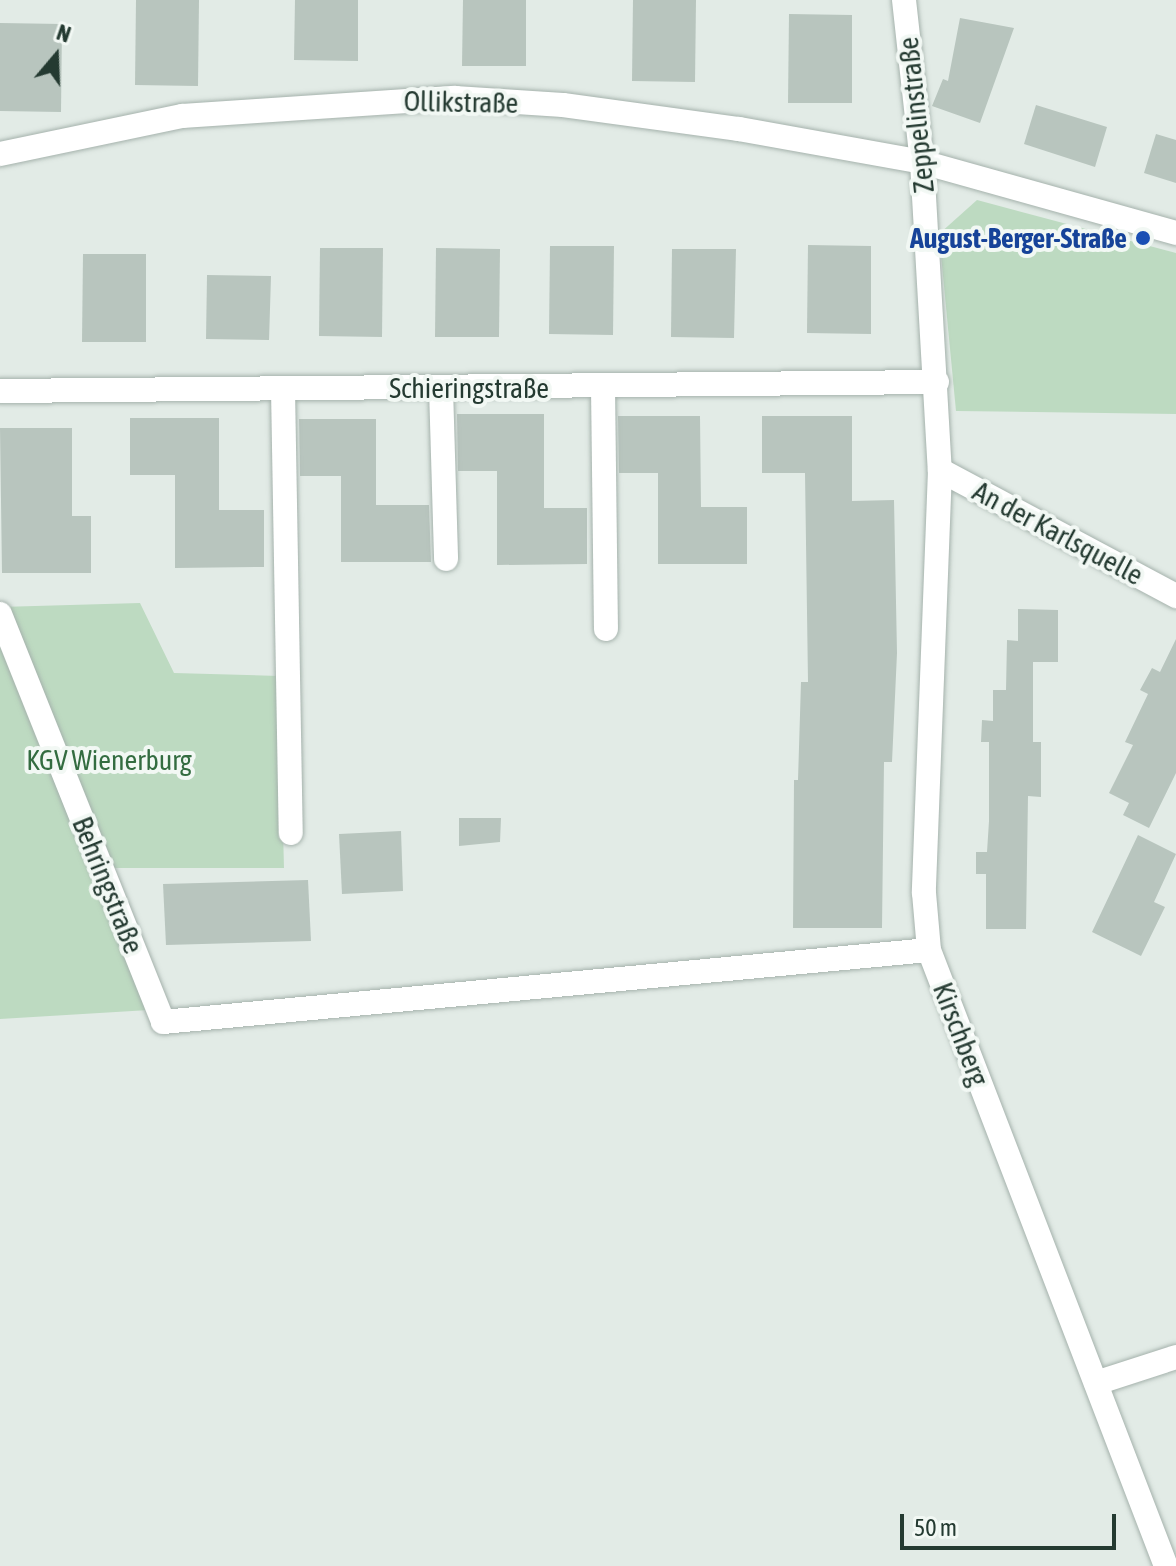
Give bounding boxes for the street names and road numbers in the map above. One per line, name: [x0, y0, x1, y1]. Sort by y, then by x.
street label: Zeppelinstraße: [891, 35, 941, 195]
street label: Ollikstraße: [403, 84, 519, 120]
street label: Schieringstraße: [389, 371, 549, 405]
street label: An der Karlsquelle: [967, 474, 1149, 592]
street label: Behringstraße: [65, 812, 151, 958]
street label: Kirschberg: [926, 978, 996, 1090]

